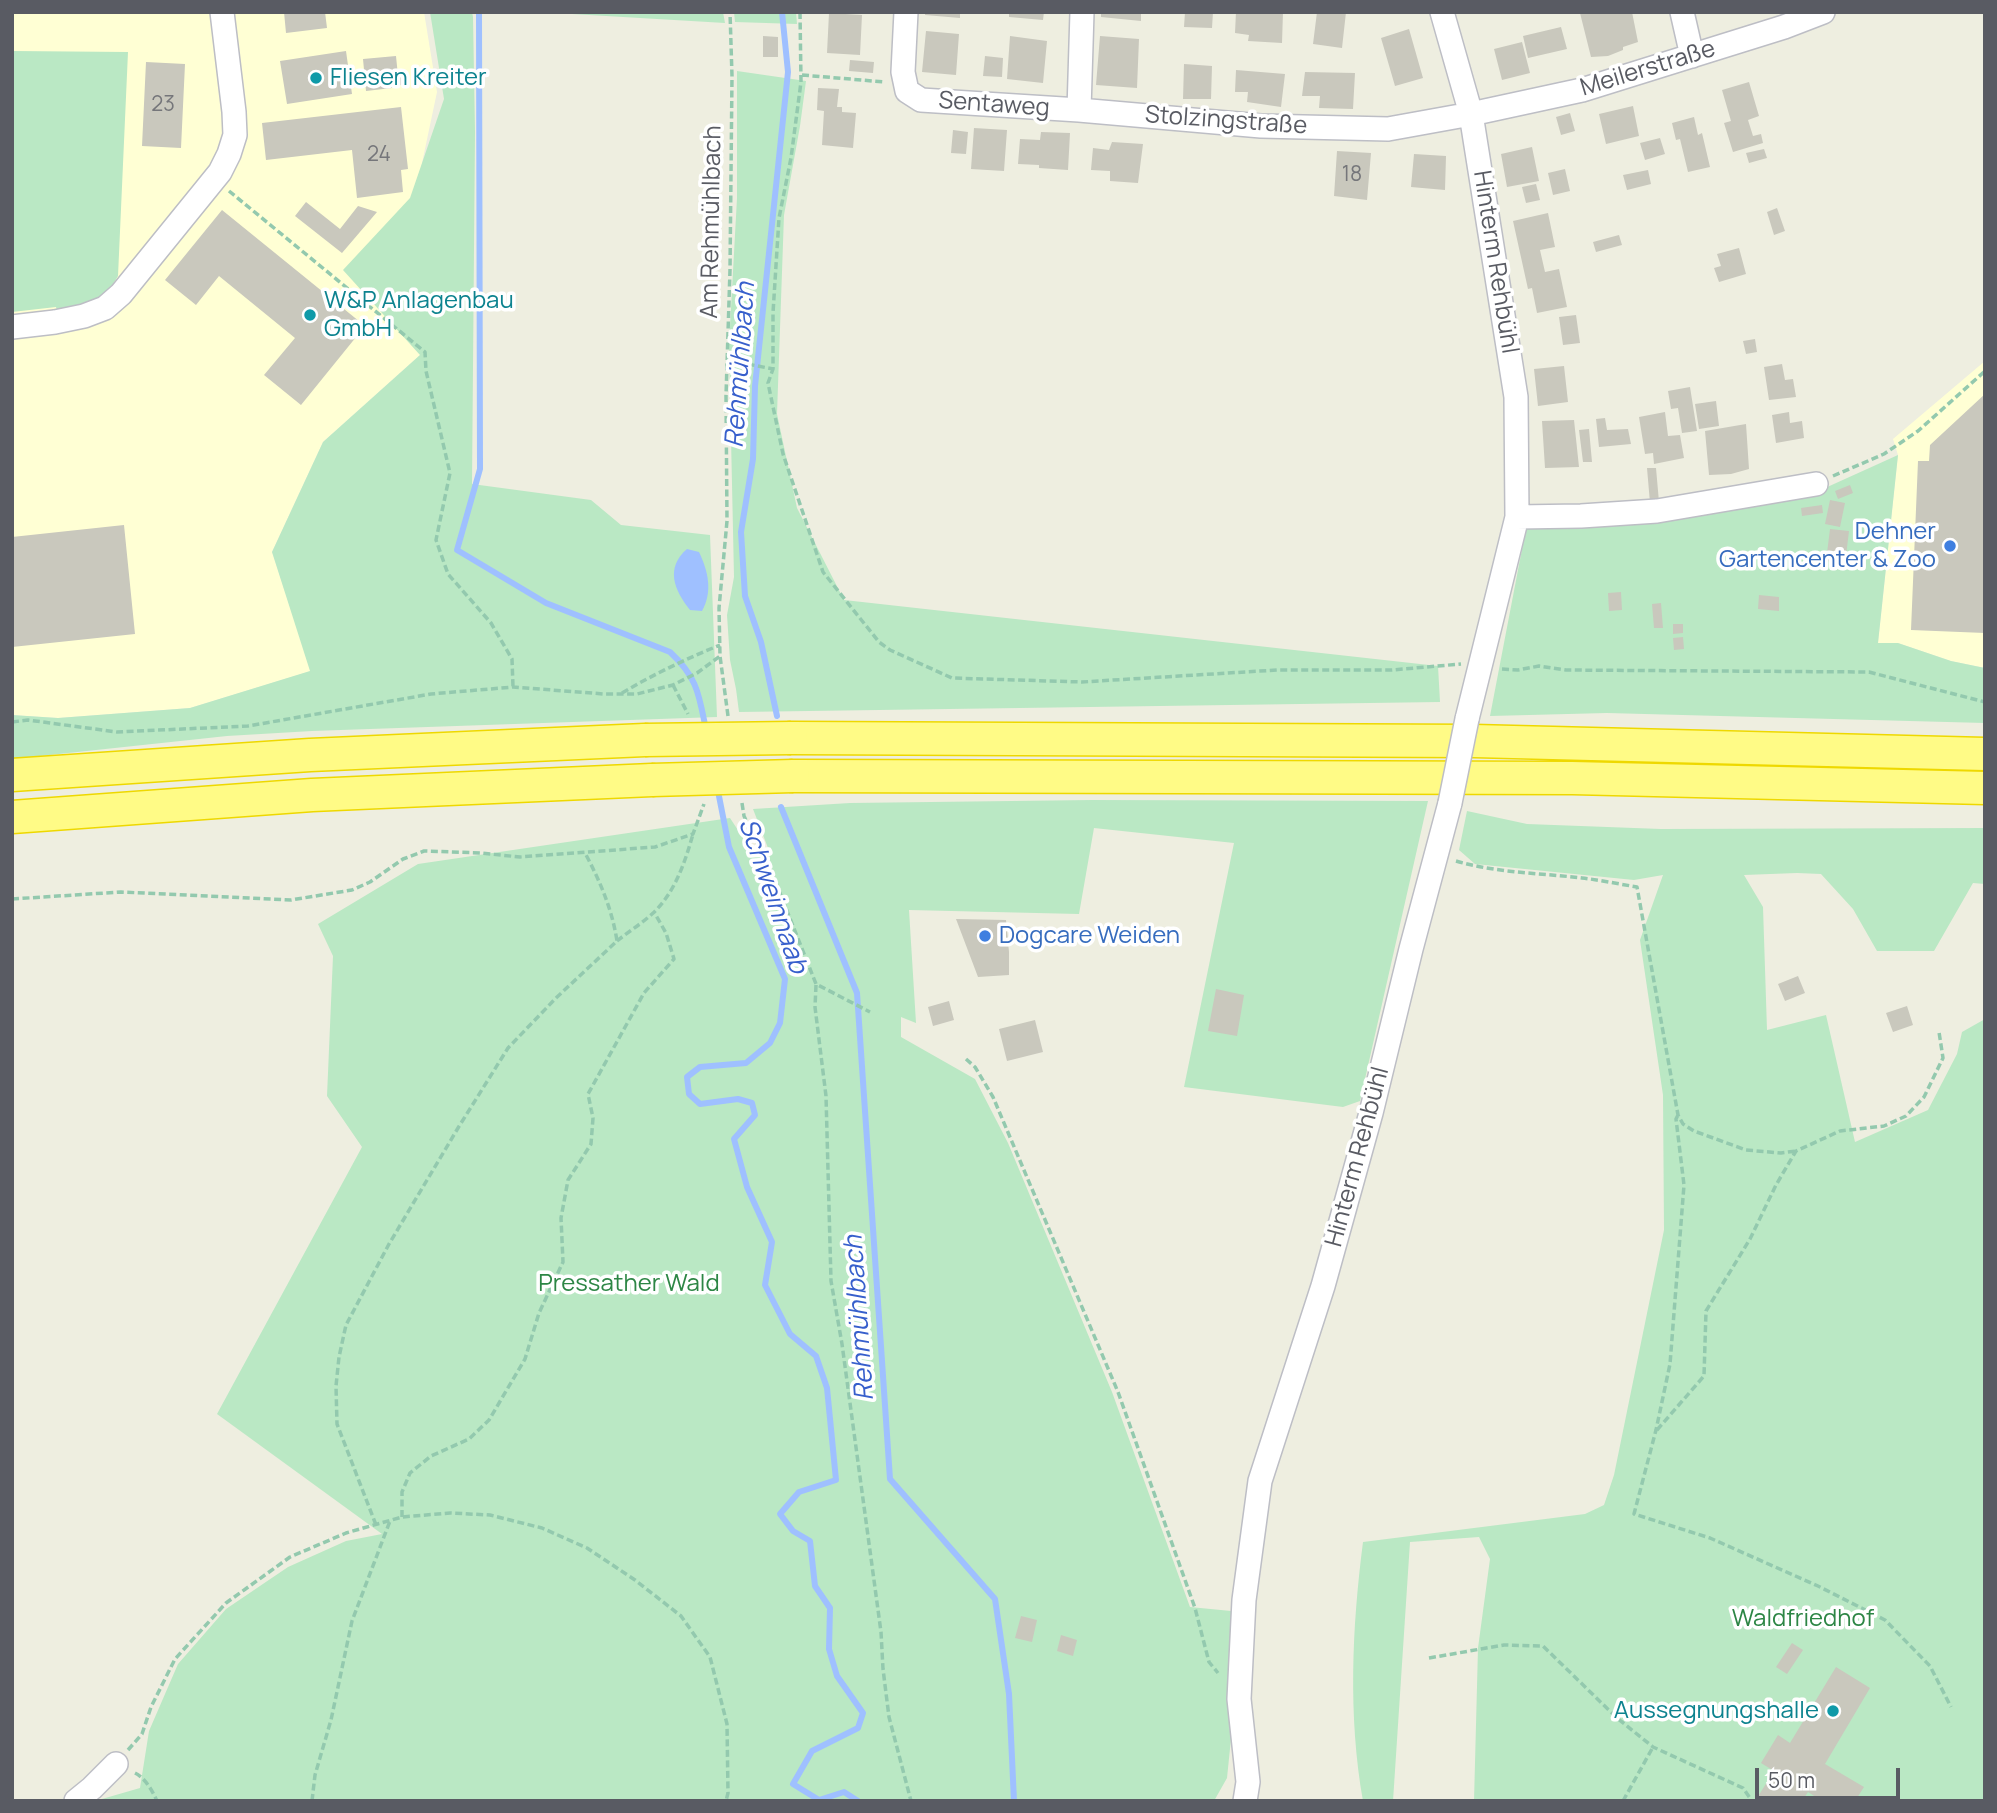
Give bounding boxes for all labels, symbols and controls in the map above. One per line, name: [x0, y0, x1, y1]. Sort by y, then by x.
street label: Meilerstraße: [1577, 35, 1719, 103]
place label: Fliesen Kreiter: [330, 64, 487, 92]
marker: Fliesen Kreiter: [308, 70, 324, 86]
street label: Sentaweg: [937, 87, 1051, 123]
house number: 23: [151, 92, 175, 118]
street label: Stolzingstraße: [1144, 101, 1308, 141]
street label: Am Rehmühlbach: [696, 125, 728, 319]
house number: 24: [367, 142, 391, 168]
house number: 18: [1342, 162, 1362, 188]
street label: Hinterm Rehbühl: [1466, 168, 1524, 356]
water label: Rehmühlbach: [720, 281, 762, 449]
place label: W&P Anlagenbau GmbH: [324, 287, 514, 343]
marker: W&P Anlagenbau GmbH: [302, 307, 318, 323]
place label: Dehner Gartencenter & Zoo: [1719, 518, 1936, 574]
marker: Dehner Gartencenter & Zoo: [1942, 538, 1958, 554]
water label: Schweinnaab: [731, 814, 813, 978]
place label: Dogcare Weiden: [999, 922, 1180, 950]
marker: Dogcare Weiden: [977, 928, 993, 944]
street label: Hinterm Rehbühl: [1320, 1064, 1396, 1250]
water label: Rehmühlbach: [839, 1234, 881, 1402]
park label: Pressather Wald: [538, 1270, 720, 1298]
park label: Waldfriedhof: [1732, 1605, 1874, 1633]
place label: Aussegnungshalle: [1614, 1697, 1819, 1725]
marker: Aussegnungshalle: [1825, 1703, 1841, 1719]
scale bar: [1759, 1754, 1904, 1798]
text: 50 m: [1768, 1766, 1815, 1794]

